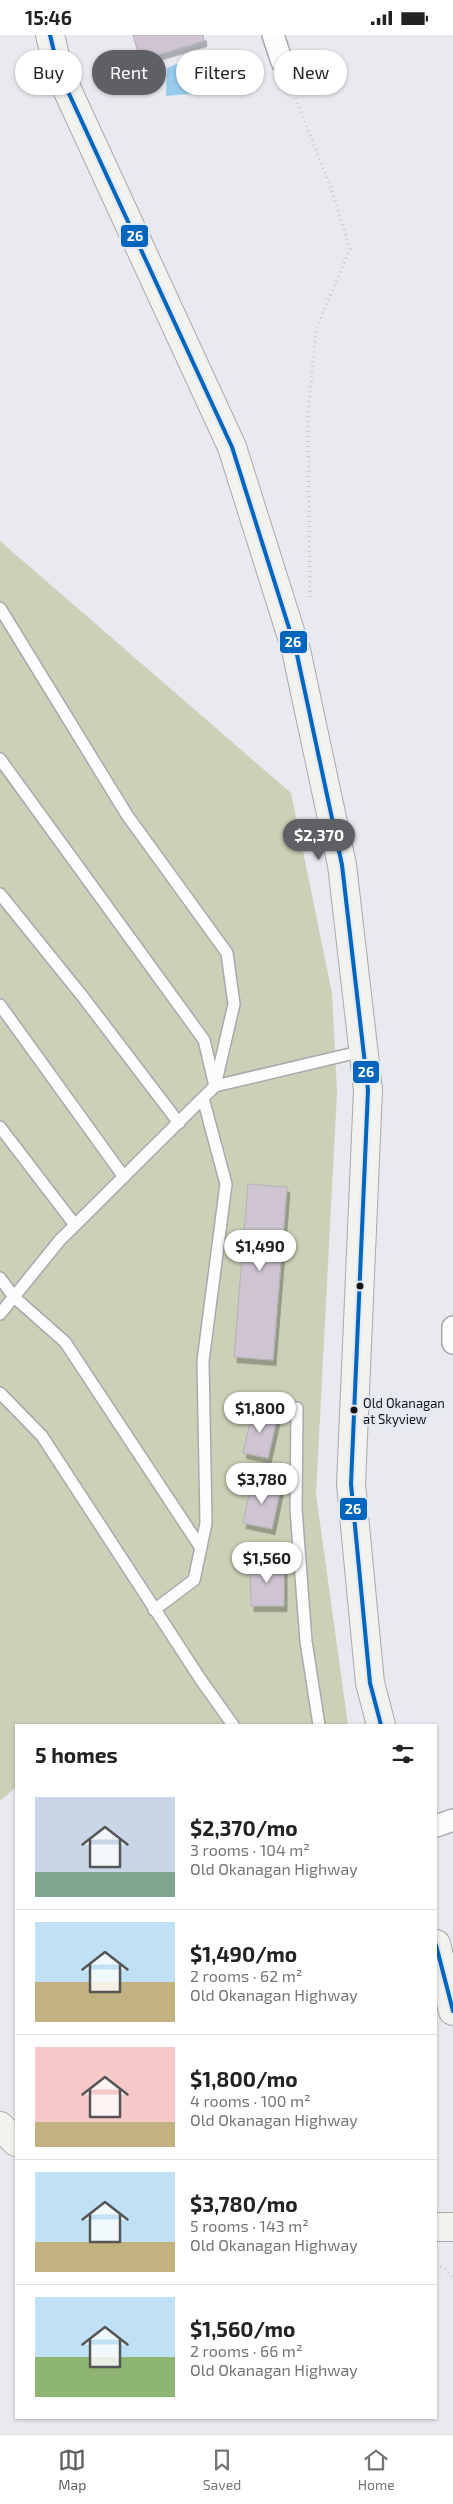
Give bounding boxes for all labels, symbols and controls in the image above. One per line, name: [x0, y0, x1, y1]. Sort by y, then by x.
text: 15:46: [25, 6, 72, 29]
chip: Buy: [15, 50, 82, 95]
chip: Rent: [92, 50, 166, 95]
chip: Filters: [176, 50, 264, 95]
chip: New: [274, 50, 347, 95]
line badge: 26: [120, 224, 149, 248]
text: 26: [127, 227, 143, 244]
line badge: 26: [279, 630, 308, 654]
text: 26: [285, 633, 301, 650]
pin: $2,370: [278, 819, 360, 861]
text: $2,370: [294, 825, 344, 844]
line badge: 26: [352, 1060, 380, 1084]
text: 26: [358, 1063, 374, 1080]
pin: $1,490: [219, 1229, 301, 1272]
text: $1,490: [235, 1236, 285, 1255]
unlabelled marker: [355, 1281, 365, 1291]
pin: $1,800: [219, 1391, 301, 1434]
place label: Old Okanagan at Skyview: [363, 1395, 445, 1427]
text: $1,800: [235, 1398, 285, 1417]
marker: Old Okanagan at Skyview: [349, 1405, 359, 1415]
pin: $3,780: [221, 1463, 303, 1505]
text: $3,780: [237, 1469, 287, 1488]
line badge: 26: [339, 1497, 368, 1521]
text: 26: [345, 1500, 361, 1517]
pin: $1,560: [226, 1541, 308, 1584]
text: $1,560: [243, 1548, 291, 1567]
icon: filters: [389, 1740, 417, 1768]
text: 5 homes: [35, 1742, 118, 1767]
text: $2,370/mo: [190, 1815, 298, 1840]
icon: home: [75, 1817, 135, 1877]
text: 3 rooms · 104 m²: [190, 1840, 310, 1859]
text: Old Okanagan Highway: [190, 1859, 358, 1878]
text: $1,490/mo: [190, 1941, 297, 1966]
icon: home: [75, 1942, 135, 2002]
text: 2 rooms · 62 m²: [190, 1966, 302, 1985]
text: Old Okanagan Highway: [190, 1985, 358, 2004]
text: $1,800/mo: [190, 2066, 298, 2091]
icon: home: [75, 2067, 135, 2127]
text: 4 rooms · 100 m²: [190, 2091, 311, 2110]
text: Old Okanagan Highway: [190, 2110, 358, 2129]
text: $3,780/mo: [190, 2191, 298, 2216]
icon: home: [75, 2192, 135, 2252]
text: 5 rooms · 143 m²: [190, 2216, 309, 2235]
text: Old Okanagan Highway: [190, 2235, 358, 2254]
text: $1,560/mo: [190, 2316, 295, 2341]
icon: home: [75, 2317, 135, 2377]
text: 2 rooms · 66 m²: [190, 2341, 303, 2360]
text: Old Okanagan Highway: [190, 2360, 358, 2379]
tab: Map: [58, 2446, 86, 2493]
tab: Saved: [203, 2446, 241, 2493]
tab: Home: [358, 2446, 395, 2493]

